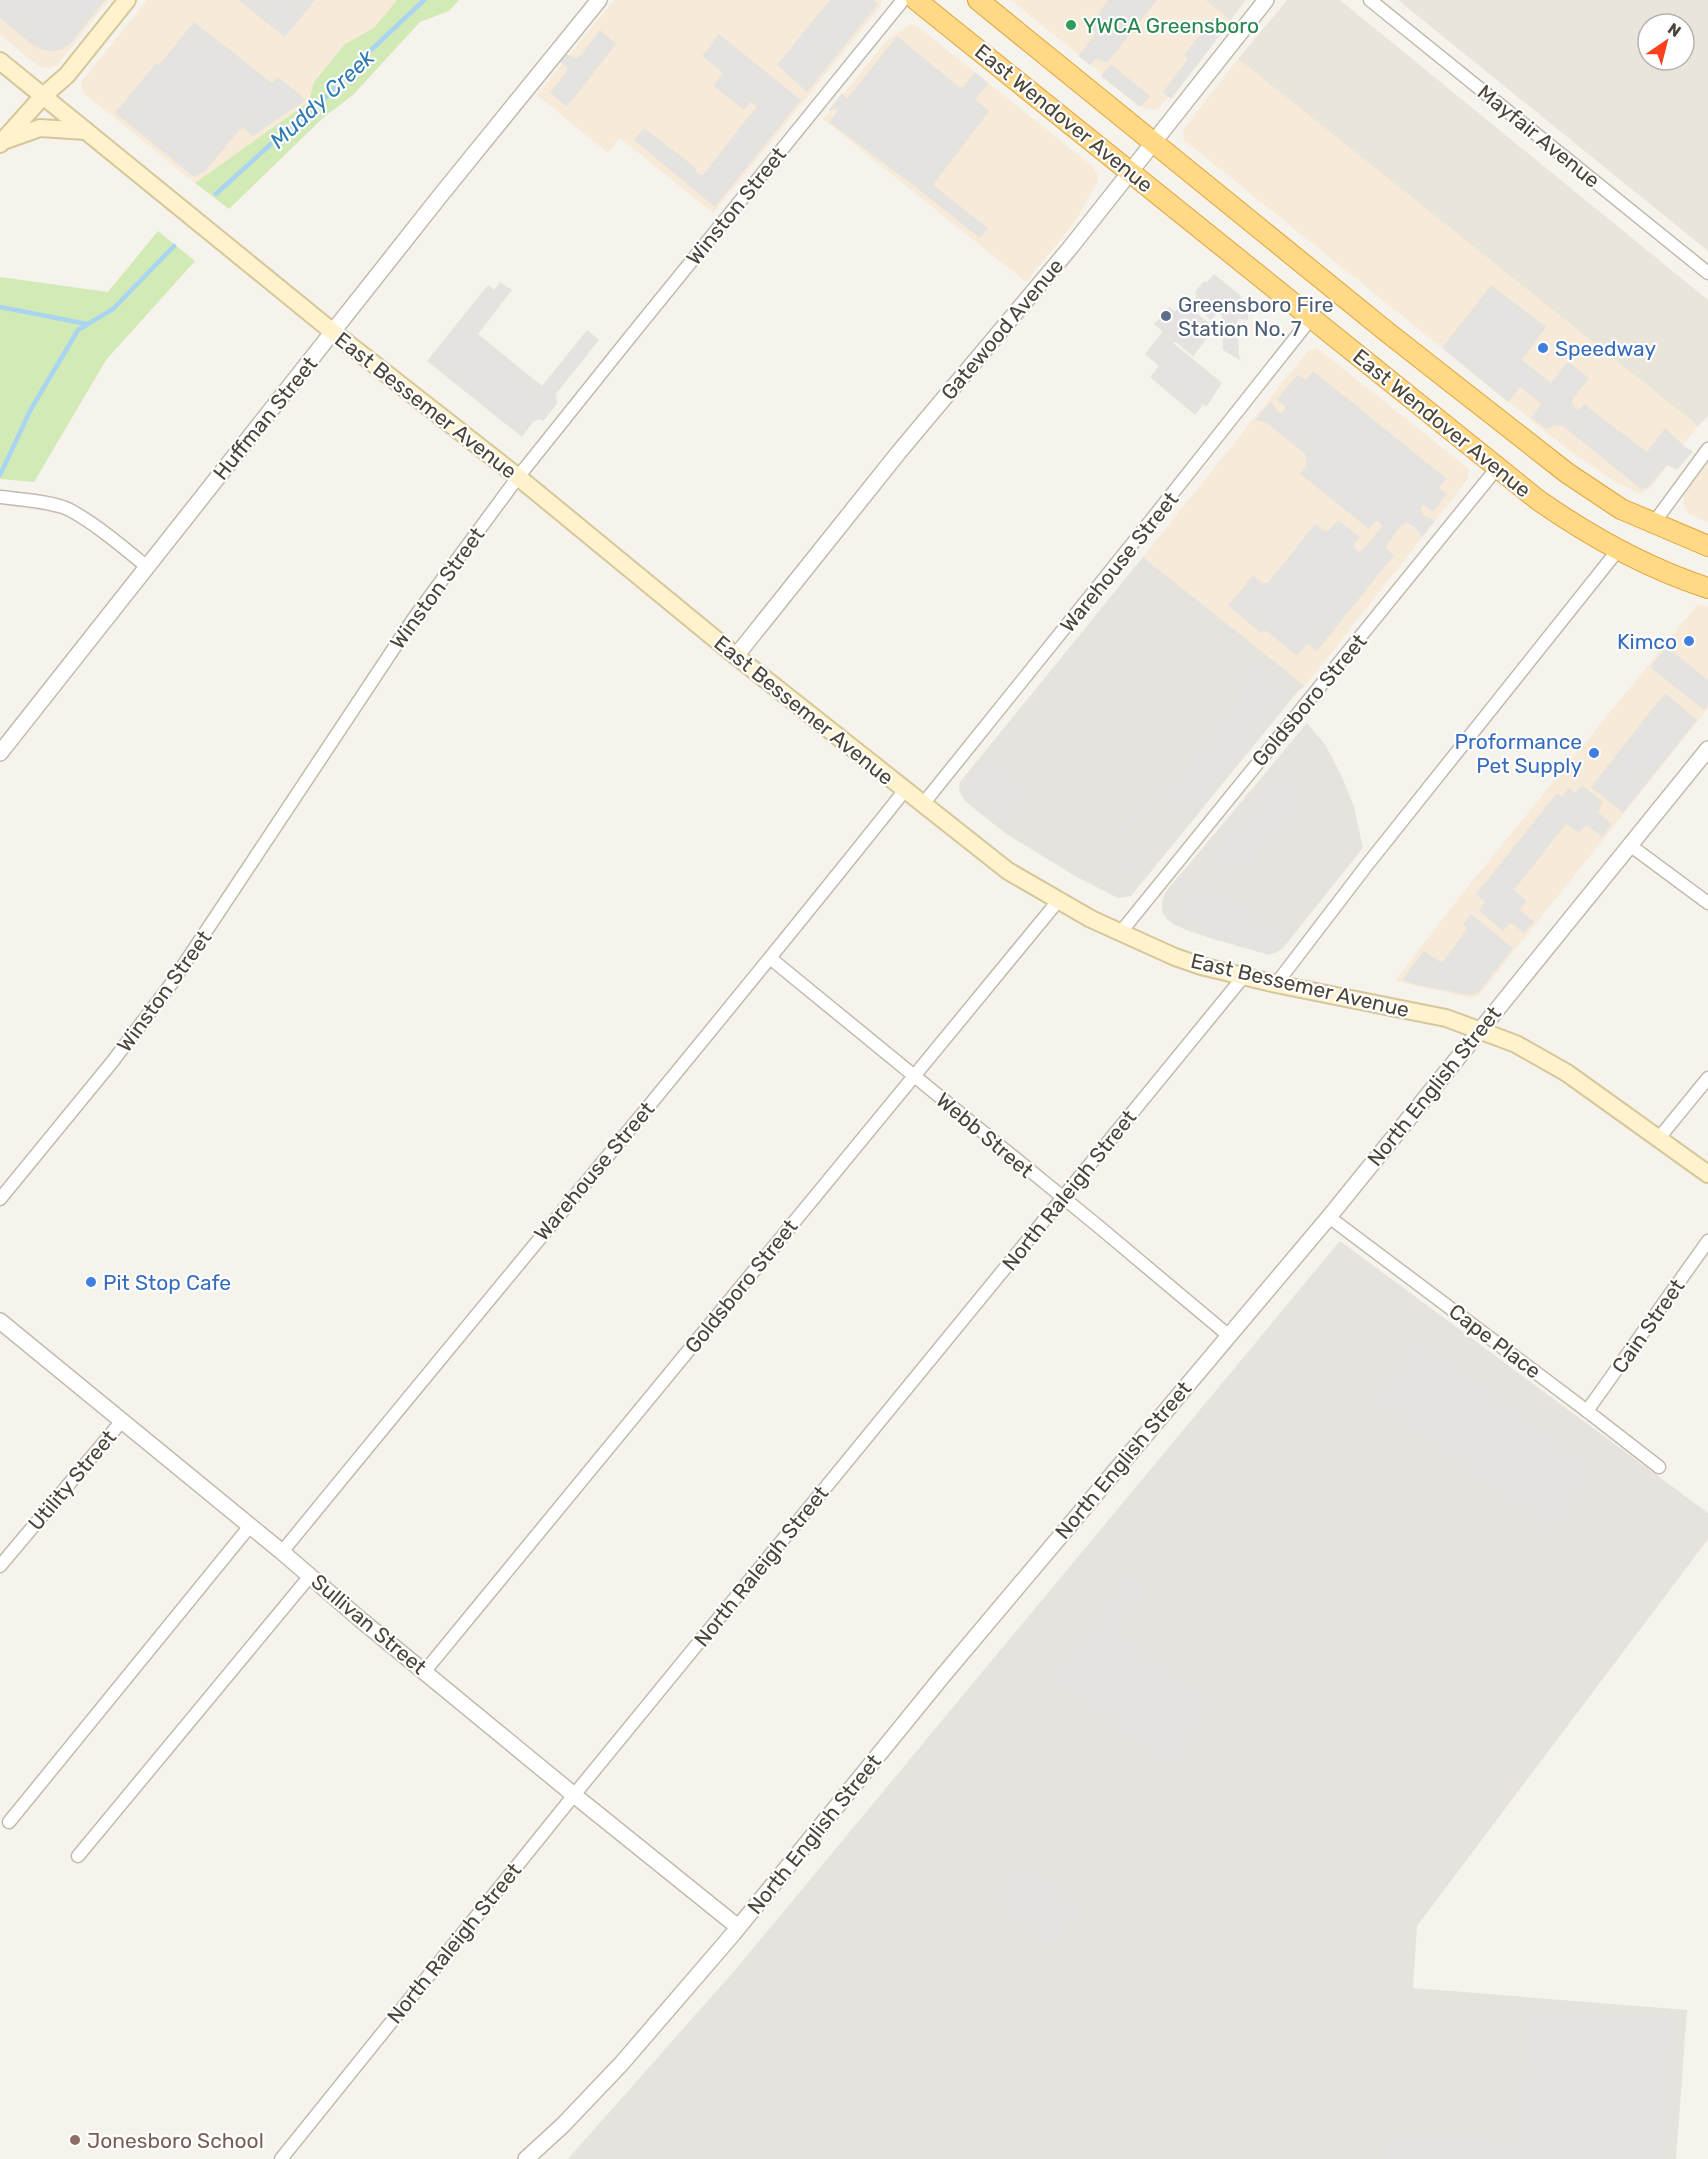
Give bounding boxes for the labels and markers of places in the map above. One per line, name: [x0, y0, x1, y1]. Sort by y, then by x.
place label: YWCA Greensboro: [1083, 13, 1259, 38]
marker: YWCA Greensboro: [1064, 18, 1078, 32]
place label: Greensboro Fire Station No. 7: [1178, 292, 1333, 341]
marker: Greensboro Fire Station No. 7: [1159, 309, 1173, 323]
place label: Speedway: [1555, 336, 1656, 361]
marker: Speedway: [1536, 341, 1550, 355]
place label: Kimco: [1617, 629, 1677, 654]
marker: Kimco: [1682, 634, 1696, 648]
place label: Proformance Pet Supply: [1455, 729, 1582, 778]
marker: Proformance Pet Supply: [1587, 746, 1601, 760]
place label: Pit Stop Cafe: [103, 1270, 231, 1295]
marker: Pit Stop Cafe: [84, 1275, 98, 1289]
place label: Jonesboro School: [87, 2128, 264, 2153]
marker: Jonesboro School: [68, 2133, 82, 2147]

